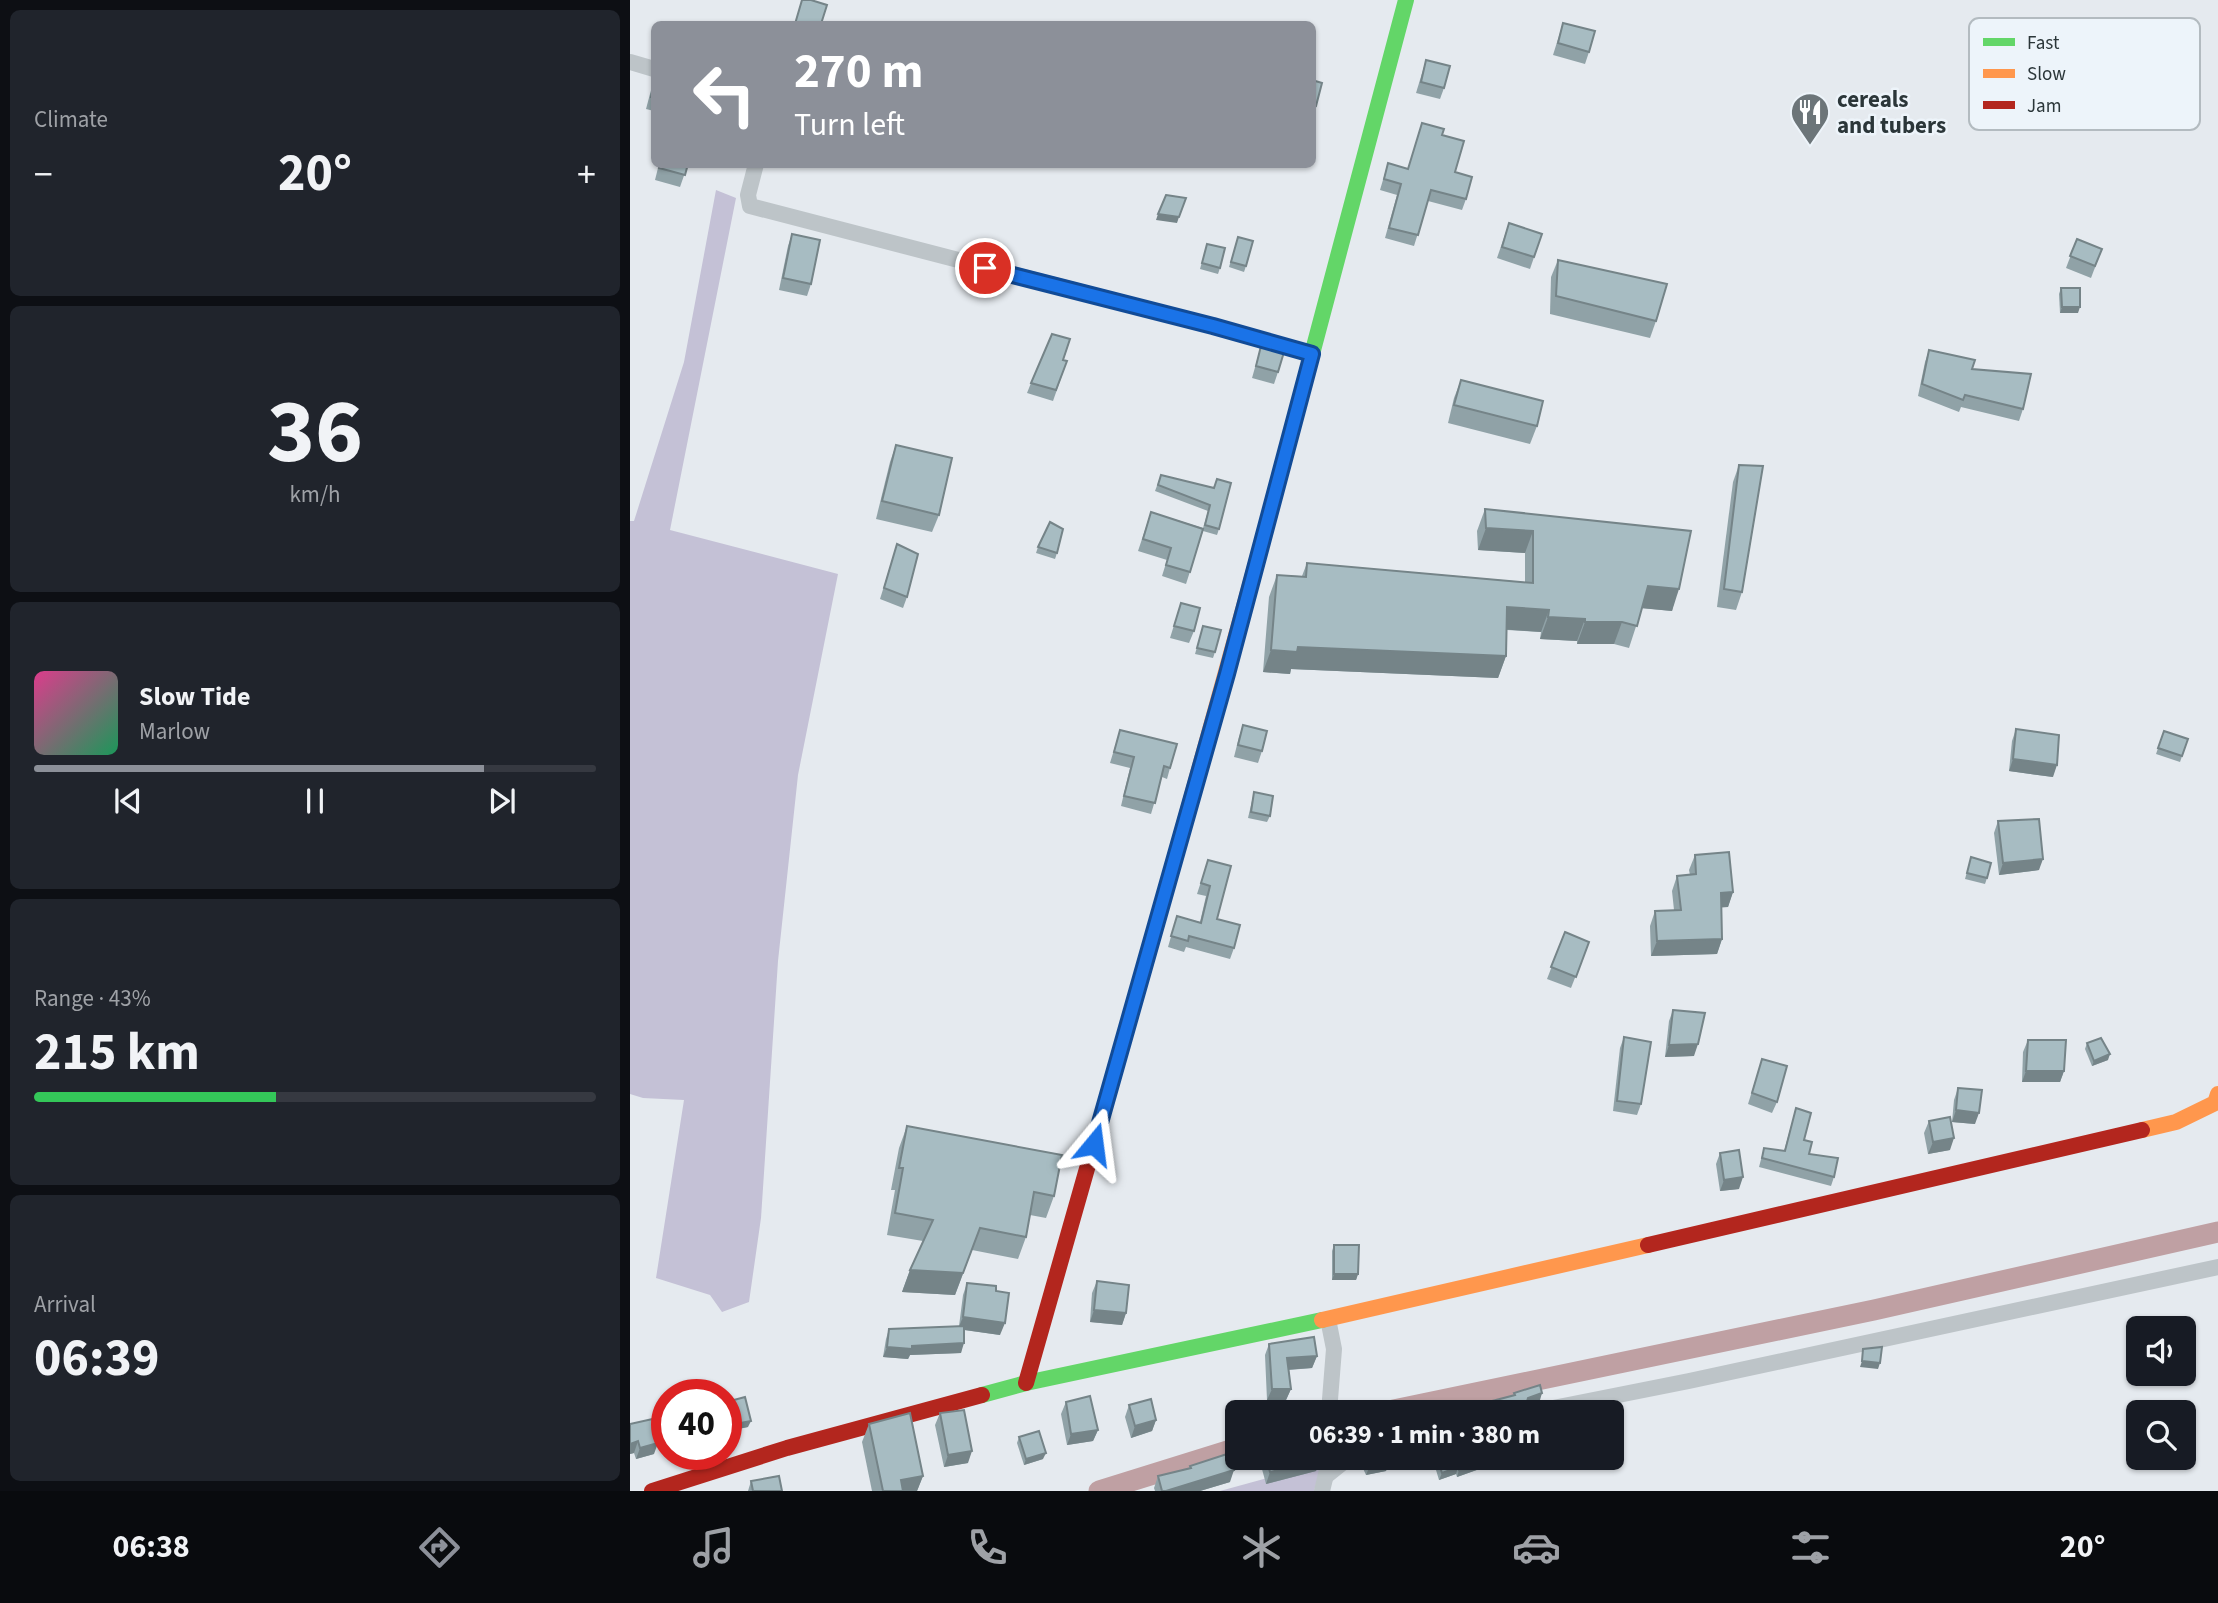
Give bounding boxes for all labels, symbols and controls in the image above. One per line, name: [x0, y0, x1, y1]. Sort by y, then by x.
legend: [1969, 18, 2200, 130]
text: Fast: [2027, 30, 2060, 57]
text: 270 m: [794, 37, 923, 107]
icon: left: [679, 49, 770, 140]
text: Slow: [2027, 61, 2066, 88]
place label: cereals and tubers: [1837, 83, 1946, 142]
restaurant icon: cereals and tubers: [1789, 91, 1831, 146]
text: Jam: [2027, 93, 2061, 120]
text: Turn left: [794, 102, 905, 148]
text: Climate: [34, 103, 108, 136]
text: 20°: [278, 137, 352, 211]
text: −: [34, 148, 53, 202]
text: +: [577, 148, 596, 202]
pin: [955, 238, 1015, 298]
icon: arrive: [966, 249, 1004, 287]
text: 36: [267, 368, 363, 497]
text: km/h: [289, 478, 341, 511]
text: Slow Tide: [139, 678, 250, 715]
text: Marlow: [139, 715, 210, 748]
icon: previous: [109, 782, 147, 820]
icon: pause: [296, 782, 334, 820]
icon: next: [483, 782, 521, 820]
text: Range · 43%: [34, 982, 151, 1015]
text: 215 km: [34, 1016, 200, 1090]
position arrow: [1057, 1107, 1131, 1181]
text: Arrival: [34, 1288, 96, 1321]
map controls: [2126, 1316, 2196, 1470]
button: sound: [2126, 1316, 2196, 1386]
text: 06:39: [34, 1322, 159, 1396]
speed limit sign: 40: [651, 1379, 742, 1470]
button: search: [2126, 1400, 2196, 1470]
text: 06:39 · 1 min · 380 m: [1309, 1416, 1540, 1453]
icon: directions: [415, 1523, 464, 1572]
icon: music: [689, 1523, 738, 1572]
icon: phone: [963, 1523, 1012, 1572]
icon: climate: [1237, 1523, 1286, 1572]
icon: car: [1512, 1523, 1561, 1572]
icon: filters: [1786, 1523, 1835, 1572]
text: 06:38: [113, 1524, 190, 1570]
text: 20°: [2060, 1524, 2105, 1570]

